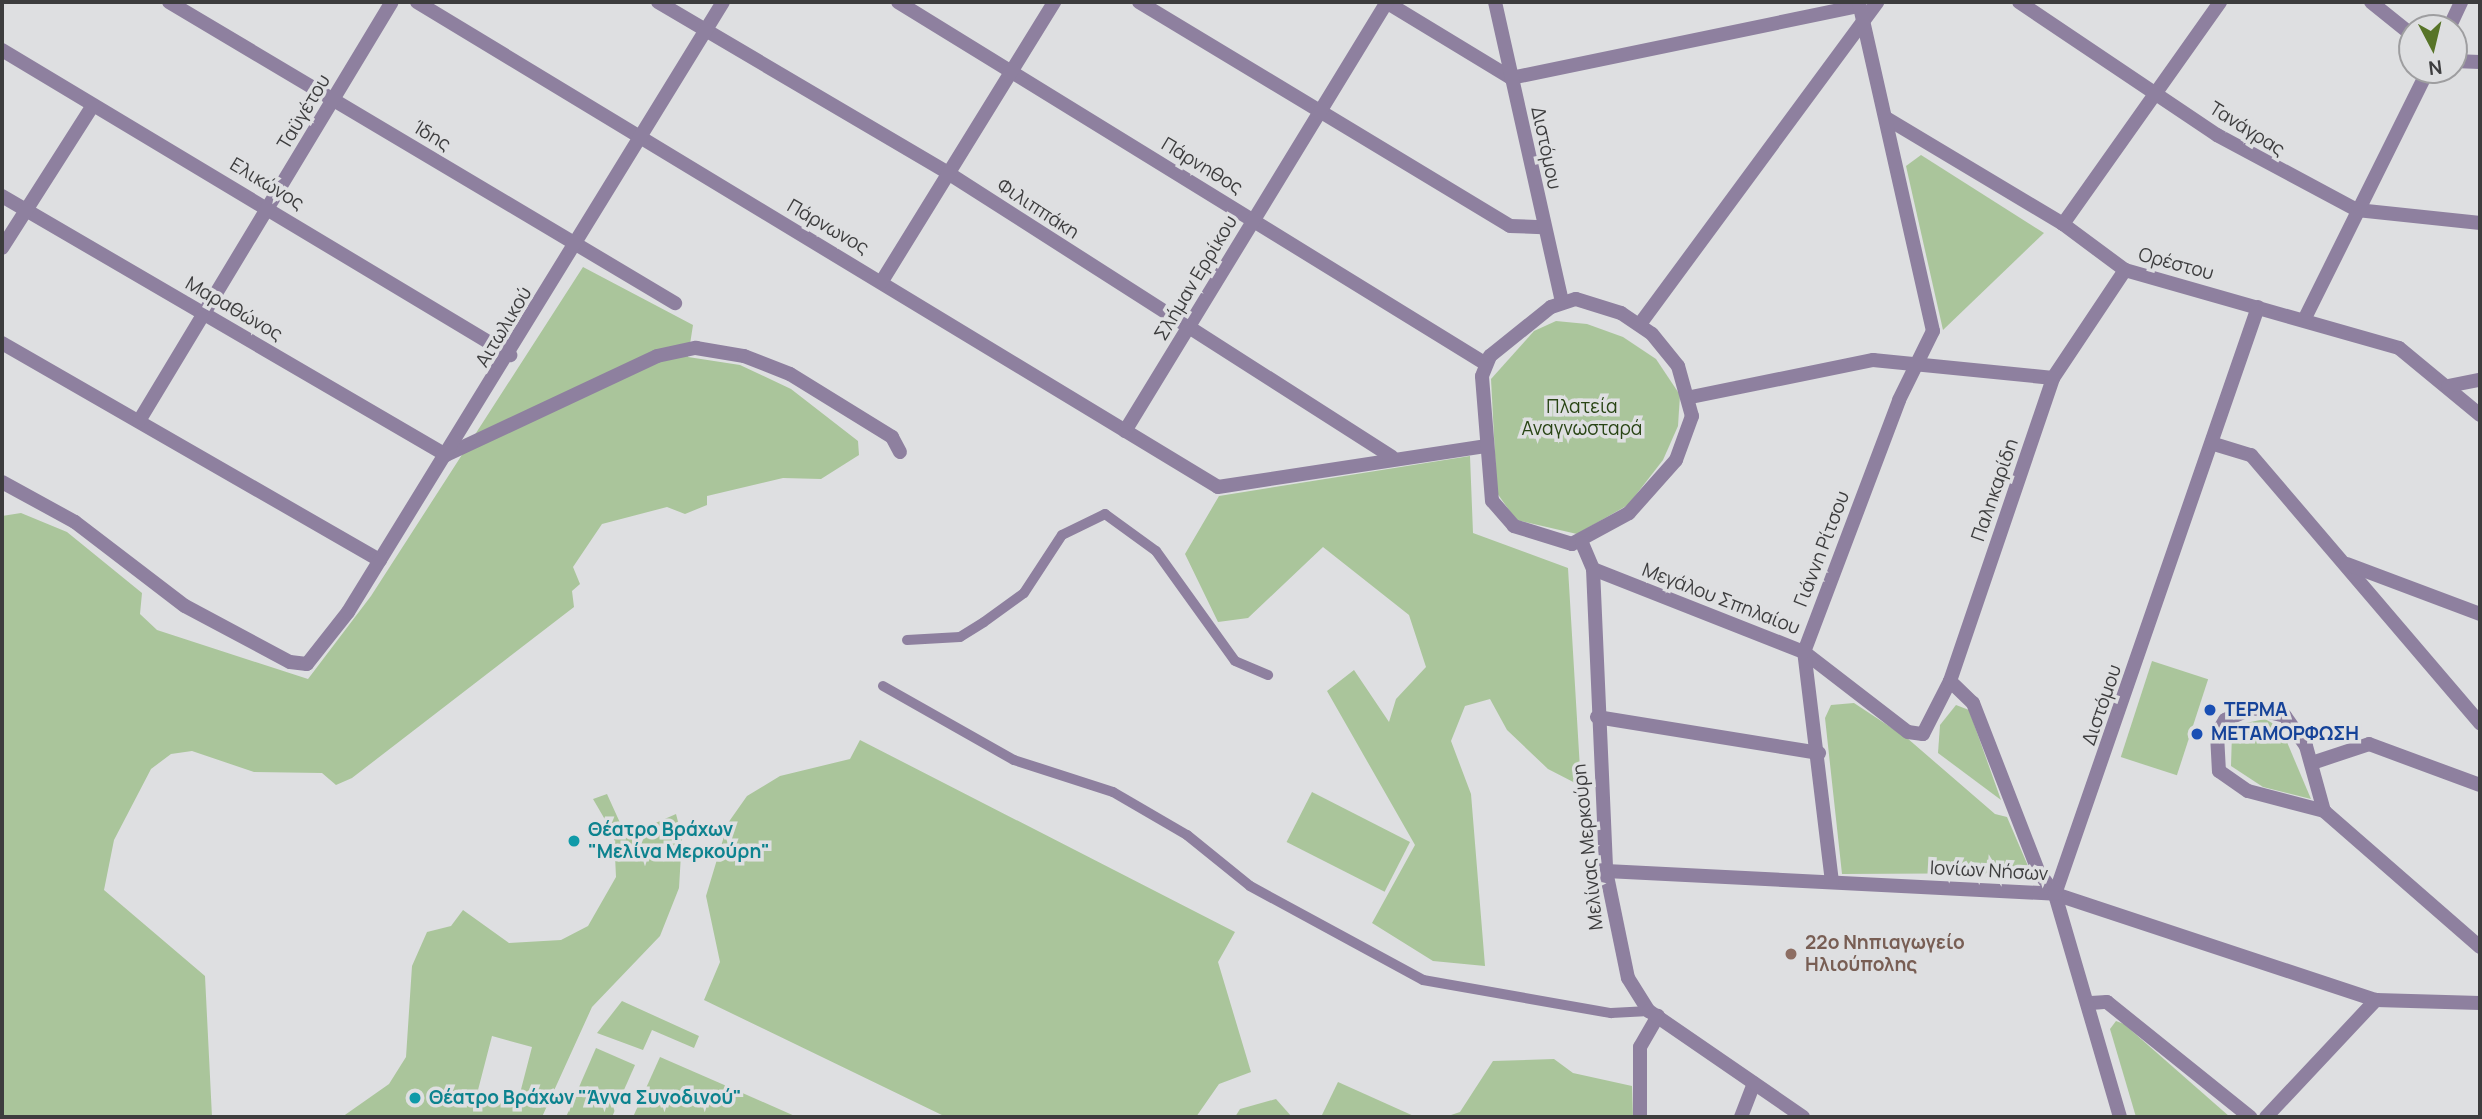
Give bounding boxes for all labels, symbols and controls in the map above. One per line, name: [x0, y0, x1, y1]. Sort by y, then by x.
north arrow: [2398, 14, 2468, 84]
text: N: [2427, 54, 2444, 82]
street label: Ταϋγέτου: [273, 70, 335, 154]
street label: Τανάγρας: [2205, 97, 2289, 161]
street label: Διστόμου: [1526, 105, 1566, 191]
street label: Ίδης: [409, 116, 455, 156]
street label: Πάρνηθος: [1157, 133, 1247, 199]
street label: Ελικώνος: [226, 153, 308, 215]
street label: Φιλιππάκη: [993, 174, 1083, 244]
street label: Πάρνωνος: [783, 195, 873, 259]
street label: Σλήμαν Ερρίκου: [1150, 211, 1242, 345]
street label: Ορέστου: [2136, 243, 2216, 285]
street label: Μαραθώνος: [181, 272, 287, 346]
street label: Αιτωλικού: [471, 283, 537, 371]
park label: Πλατεία Αναγνωσταρά: [1522, 396, 1642, 440]
street label: Παληκαρίδη: [1967, 436, 2023, 544]
street label: Γιάννη Ρίτσου: [1790, 488, 1854, 610]
street label: Μεγάλου Σπηλαίου: [1639, 558, 1803, 640]
street label: Διστόμου: [2078, 662, 2126, 748]
place label: ΤΕΡΜΑ: [2224, 699, 2288, 721]
marker: ΤΕΡΜΑ: [2202, 702, 2218, 718]
place label: ΜΕΤΑΜΟΡΦΩΣΗ: [2211, 723, 2359, 745]
marker: ΜΕΤΑΜΟΡΦΩΣΗ: [2189, 726, 2205, 742]
street label: Μελίνας Μερκούρη: [1568, 763, 1608, 931]
place label: Θέατρο Βράχων "Μελίνα Μερκούρη": [588, 819, 770, 863]
marker: Θέατρο Βράχων "Μελίνα Μερκούρη": [566, 833, 582, 849]
street label: Ιονίων Νήσων: [1929, 857, 2049, 885]
place label: 22ο Νηπιαγωγείο Ηλιούπολης: [1805, 932, 1965, 976]
marker: 22ο Νηπιαγωγείο Ηλιούπολης: [1783, 946, 1799, 962]
place label: Θέατρο Βράχων "Άννα Συνοδινού": [429, 1087, 742, 1109]
marker: Θέατρο Βράχων "Άννα Συνοδινού": [407, 1090, 423, 1106]

